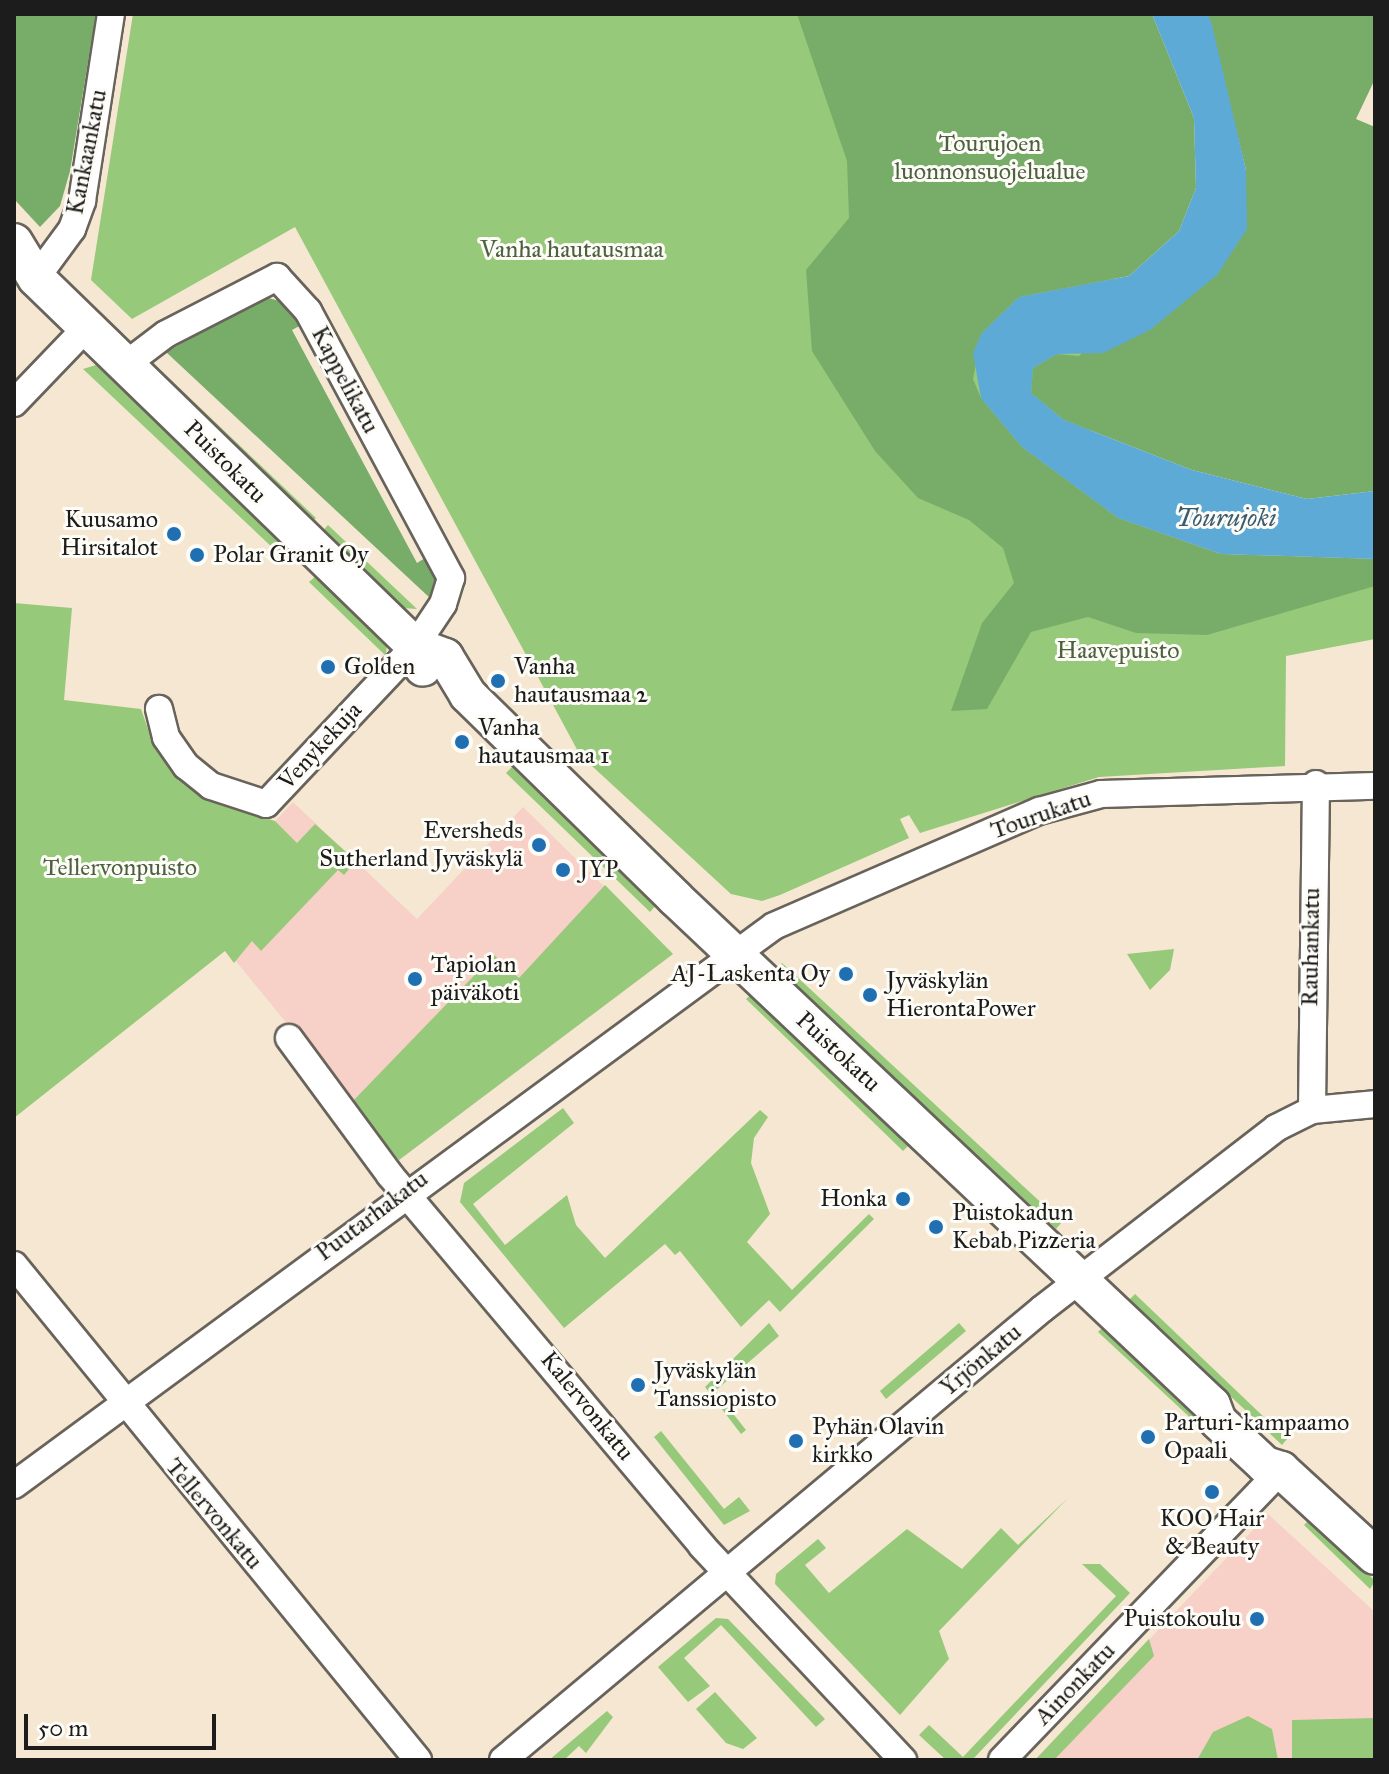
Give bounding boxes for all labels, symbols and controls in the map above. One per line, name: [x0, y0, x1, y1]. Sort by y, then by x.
street label: Kankaankatu: [61, 87, 113, 217]
park label: Tourujoen luonnonsuojelualue: [895, 130, 1085, 186]
park label: Vanha hautausmaa: [480, 236, 664, 264]
street label: Kappelikatu: [305, 322, 385, 438]
street label: Puistokatu: [178, 415, 272, 509]
water label: Tourujoki: [1176, 502, 1276, 534]
place label: Kuusamo Hirsitalot: [61, 506, 158, 562]
marker: Kuusamo Hirsitalot: [165, 525, 183, 543]
place label: Polar Granit Oy: [213, 541, 368, 569]
marker: Polar Granit Oy: [188, 546, 206, 564]
park label: Haavepuisto: [1057, 637, 1179, 665]
place label: Golden: [344, 653, 415, 681]
place label: Vanha hautausmaa 2: [514, 653, 648, 709]
marker: Golden: [319, 658, 337, 676]
marker: Vanha hautausmaa 2: [489, 672, 507, 690]
street label: Venykekuja: [272, 696, 368, 796]
place label: Vanha hautausmaa 1: [478, 714, 610, 770]
marker: Vanha hautausmaa 1: [453, 733, 471, 751]
street label: Tourukatu: [987, 784, 1095, 846]
place label: Eversheds Sutherland Jyväskylä: [319, 817, 523, 873]
marker: Eversheds Sutherland Jyväskylä: [530, 836, 548, 854]
park label: Tellervonpuisto: [43, 854, 197, 882]
place label: JYP: [579, 856, 618, 884]
marker: JYP: [554, 861, 572, 879]
street label: Rauhankatu: [1296, 887, 1326, 1007]
place label: Tapiolan päiväkoti: [431, 951, 519, 1007]
place label: AJ-Laskenta Oy: [671, 960, 830, 988]
marker: AJ-Laskenta Oy: [837, 965, 855, 983]
place label: Jyväskylän HierontaPower: [886, 967, 1036, 1023]
marker: Tapiolan päiväkoti: [406, 970, 424, 988]
marker: Jyväskylän HierontaPower: [861, 986, 879, 1004]
street label: Puistokatu: [790, 1006, 886, 1098]
street label: Puutarhakatu: [310, 1165, 434, 1267]
place label: Honka: [820, 1185, 887, 1213]
marker: Honka: [894, 1190, 912, 1208]
place label: Puistokadun Kebab Pizzeria: [952, 1199, 1096, 1255]
marker: Puistokadun Kebab Pizzeria: [927, 1218, 945, 1236]
street label: Yrjönkatu: [935, 1318, 1027, 1402]
street label: Kalervonkatu: [534, 1346, 640, 1466]
place label: Jyväskylän Tanssiopisto: [654, 1357, 777, 1413]
marker: Jyväskylän Tanssiopisto: [629, 1376, 647, 1394]
place label: Parturi-kampaamo Opaali: [1164, 1409, 1349, 1465]
place label: Pyhän Olavin kirkko: [812, 1413, 944, 1469]
marker: Parturi-kampaamo Opaali: [1139, 1428, 1157, 1446]
marker: Pyhän Olavin kirkko: [787, 1432, 805, 1450]
street label: Tellervonkatu: [159, 1453, 269, 1575]
marker: KOO Hair & Beauty: [1203, 1483, 1221, 1501]
place label: KOO Hair & Beauty: [1160, 1505, 1264, 1561]
place label: Puistokoulu: [1123, 1605, 1241, 1633]
marker: Puistokoulu: [1248, 1610, 1266, 1628]
street label: Ainonkatu: [1029, 1637, 1121, 1731]
scale bar: [28, 1698, 220, 1748]
text: 50 m: [38, 1713, 88, 1743]

